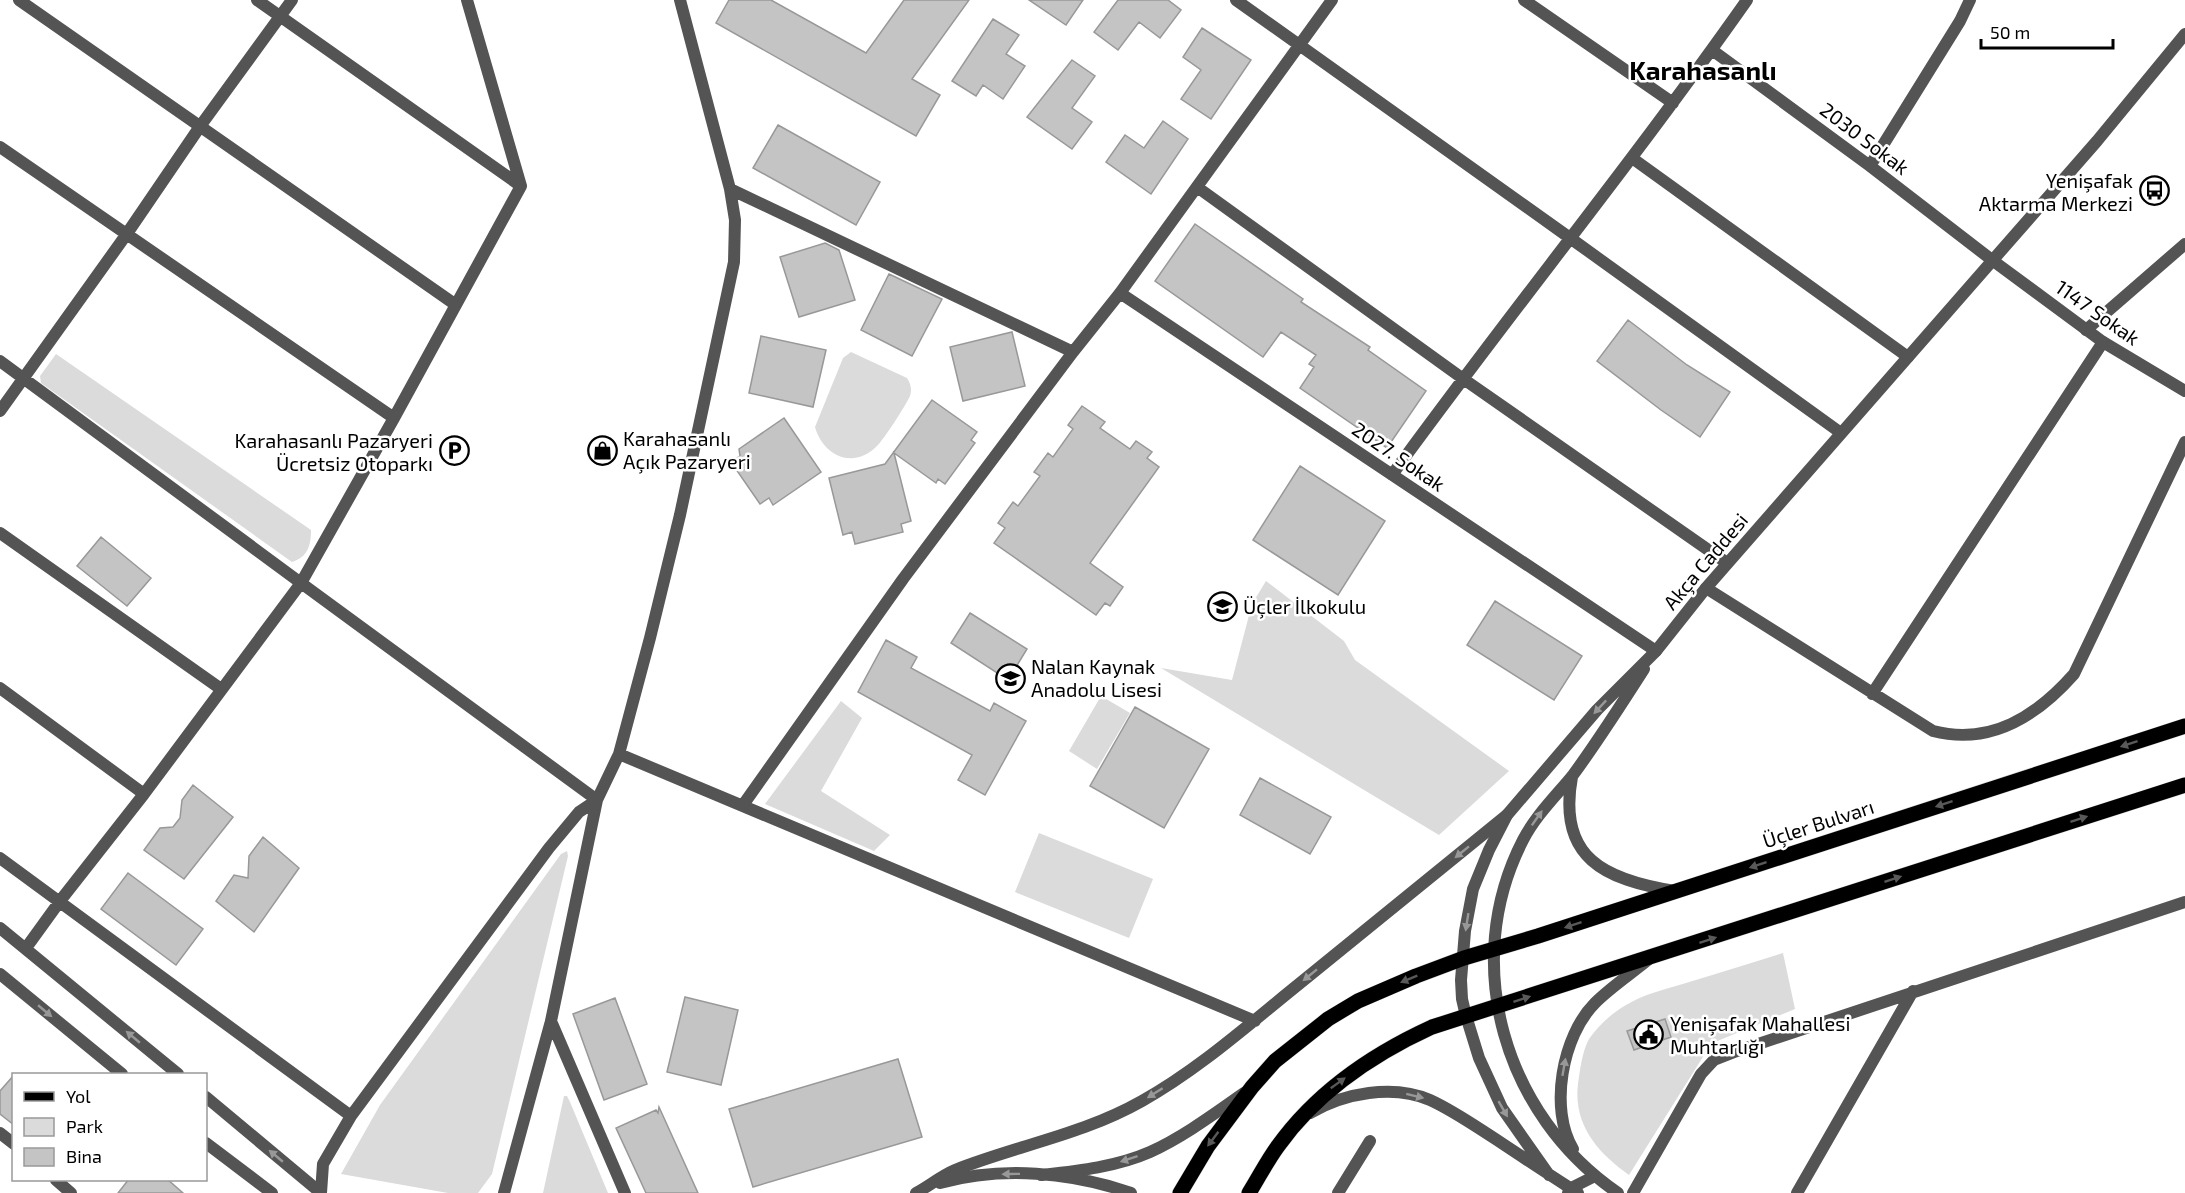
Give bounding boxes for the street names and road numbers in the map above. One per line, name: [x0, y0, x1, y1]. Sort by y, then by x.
street label: 2030 Sokak: [1816, 97, 1914, 179]
street label: 1147 Sokak: [2051, 274, 2145, 350]
street label: 2027. Sokak: [1348, 416, 1450, 496]
street label: Akça Caddesi: [1658, 508, 1753, 615]
street label: Üçler Bulvarı: [1759, 794, 1877, 853]

